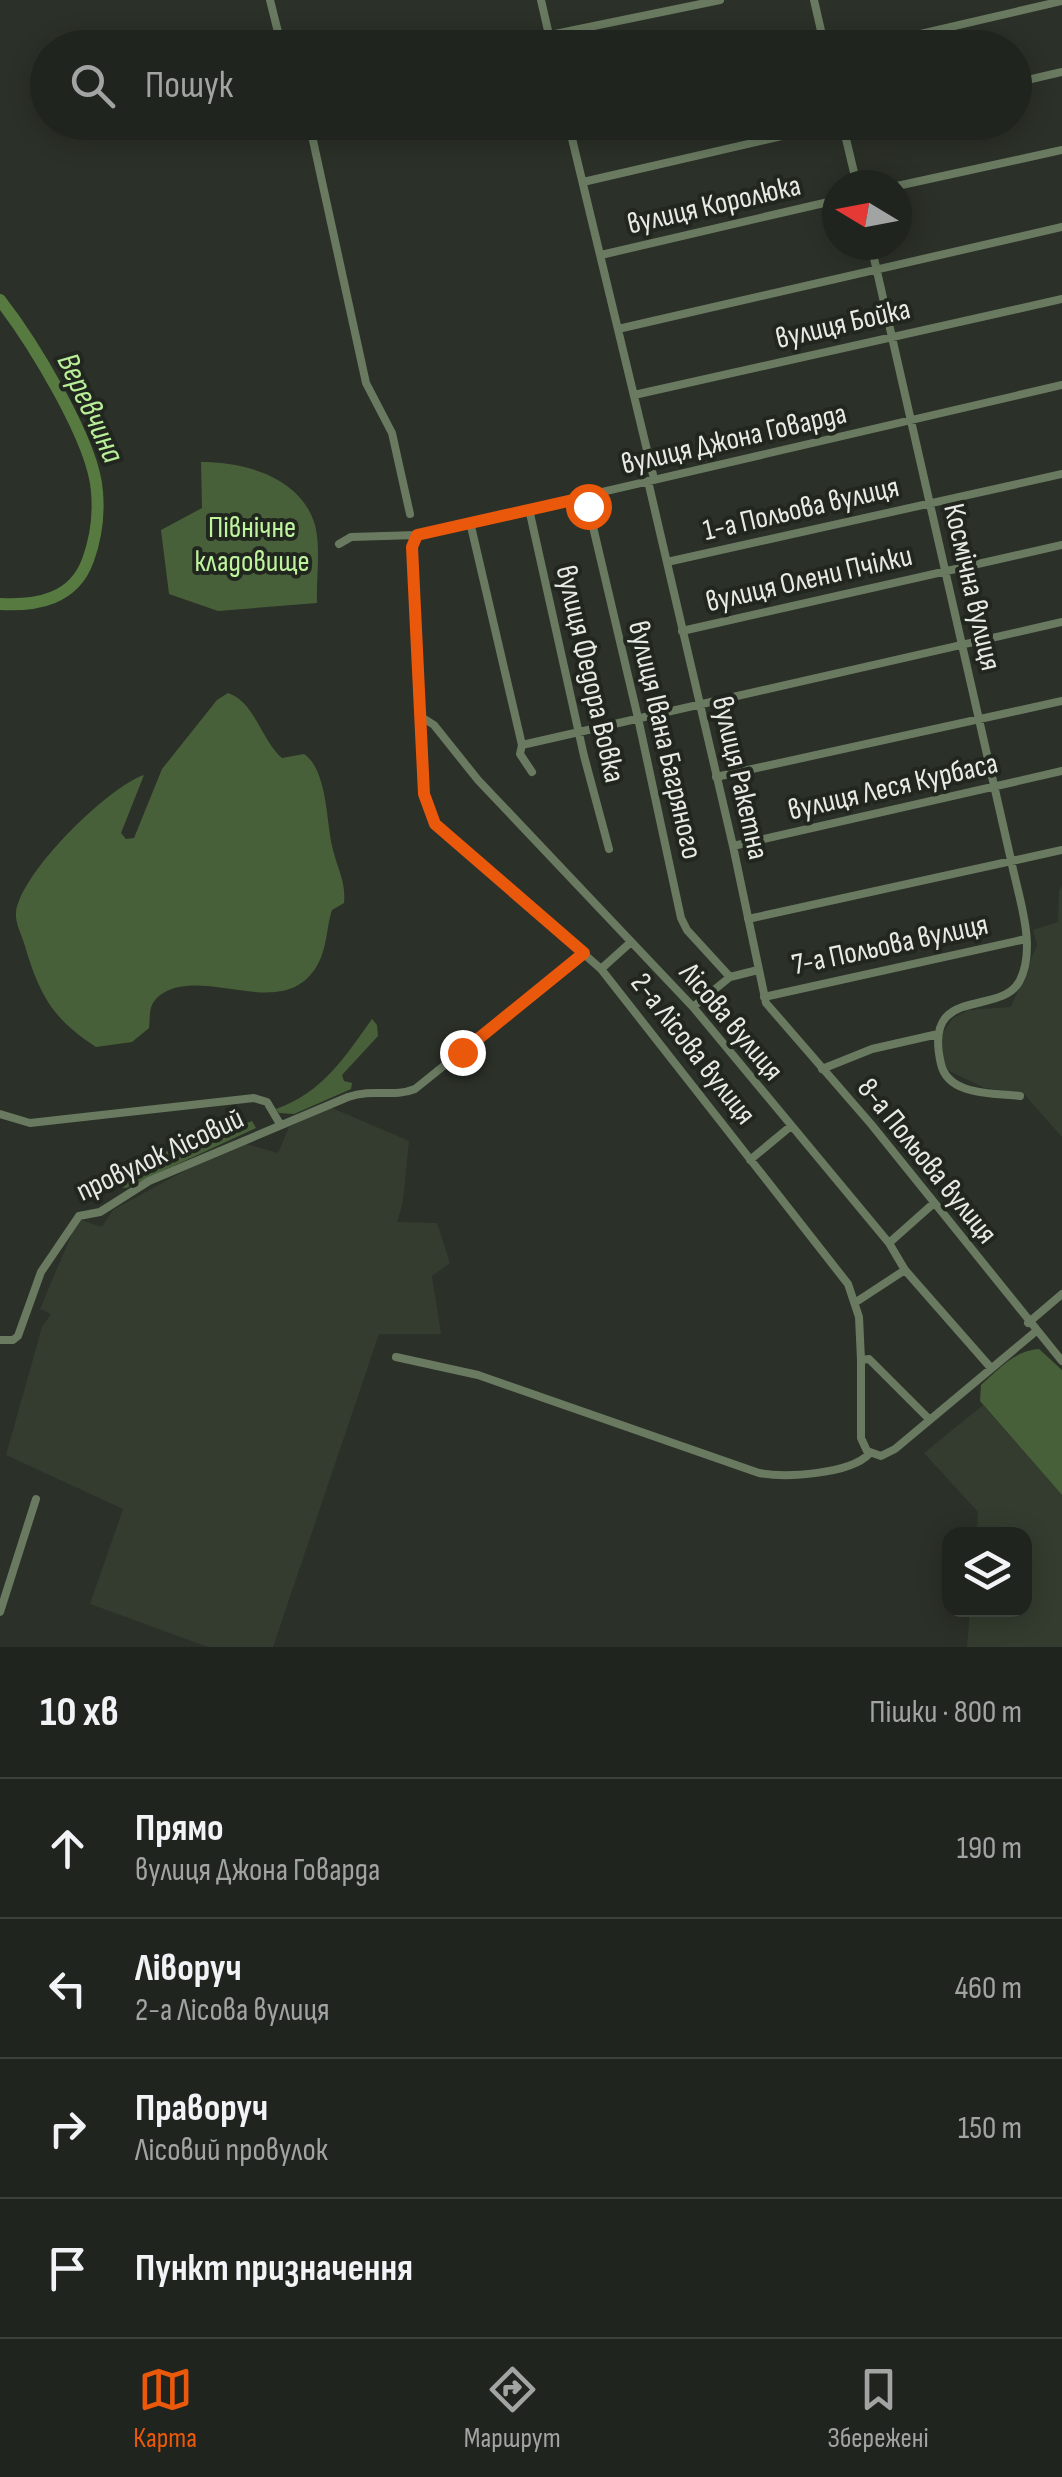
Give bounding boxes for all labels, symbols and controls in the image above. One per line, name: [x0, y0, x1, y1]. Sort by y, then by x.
search box: [30, 30, 1032, 140]
icon: search: [65, 58, 120, 113]
text: Пошук: [145, 63, 233, 108]
street label: вулиця Королюка: [624, 168, 804, 242]
north arrow: [822, 170, 912, 260]
street label: вулиця Бойка: [772, 291, 914, 357]
water label: Веревчина: [48, 347, 132, 469]
street label: вулиця Джона Говарда: [618, 396, 850, 482]
street label: 1-а Польова вулиця: [700, 469, 902, 549]
route start: [566, 484, 612, 530]
street label: Космічна вулиця: [935, 500, 1009, 674]
park label: Північне кладовище: [194, 510, 310, 580]
street label: вулиця Олени Пчілки: [702, 538, 916, 620]
street label: вулиця Федора Вовка: [548, 562, 632, 786]
street label: вулиця Івана Багряного: [620, 617, 710, 863]
street label: вулиця Ракетна: [704, 693, 776, 863]
street label: вулиця Леся Курбаса: [785, 745, 1001, 829]
street label: 7-а Польова вулиця: [789, 907, 991, 983]
street label: Лісова вулиця: [671, 955, 791, 1088]
street label: 2-а Лісова вулиця: [623, 966, 763, 1132]
route end: [440, 1030, 486, 1076]
street label: 8-а Польова вулиця: [849, 1071, 1005, 1251]
street label: провулок Лісовий: [70, 1100, 250, 1210]
map controls: [942, 1527, 1032, 1617]
button: layers: [942, 1527, 1032, 1617]
text: 10 хв: [40, 1687, 119, 1738]
text: Пішки · 800 m: [869, 1693, 1022, 1732]
text: Прямо: [135, 1806, 224, 1851]
icon: ahead: [40, 1821, 95, 1876]
text: 190 m: [957, 1829, 1022, 1868]
text: вулиця Джона Говарда: [135, 1851, 380, 1890]
text: Ліворуч: [135, 1946, 242, 1991]
icon: left: [40, 1961, 95, 2016]
text: 460 m: [955, 1969, 1022, 2008]
text: 2-а Лісова вулиця: [135, 1991, 330, 2030]
text: Праворуч: [135, 2086, 268, 2131]
icon: right: [40, 2101, 95, 2156]
text: 150 m: [958, 2109, 1022, 2148]
text: Лісовий провулок: [135, 2131, 328, 2170]
icon: arrive: [40, 2241, 95, 2296]
text: Пункт призначення: [135, 2246, 413, 2291]
tab: Карта: [133, 2362, 197, 2455]
tab: Маршрут: [464, 2362, 561, 2455]
tab: Збережені: [827, 2362, 929, 2455]

